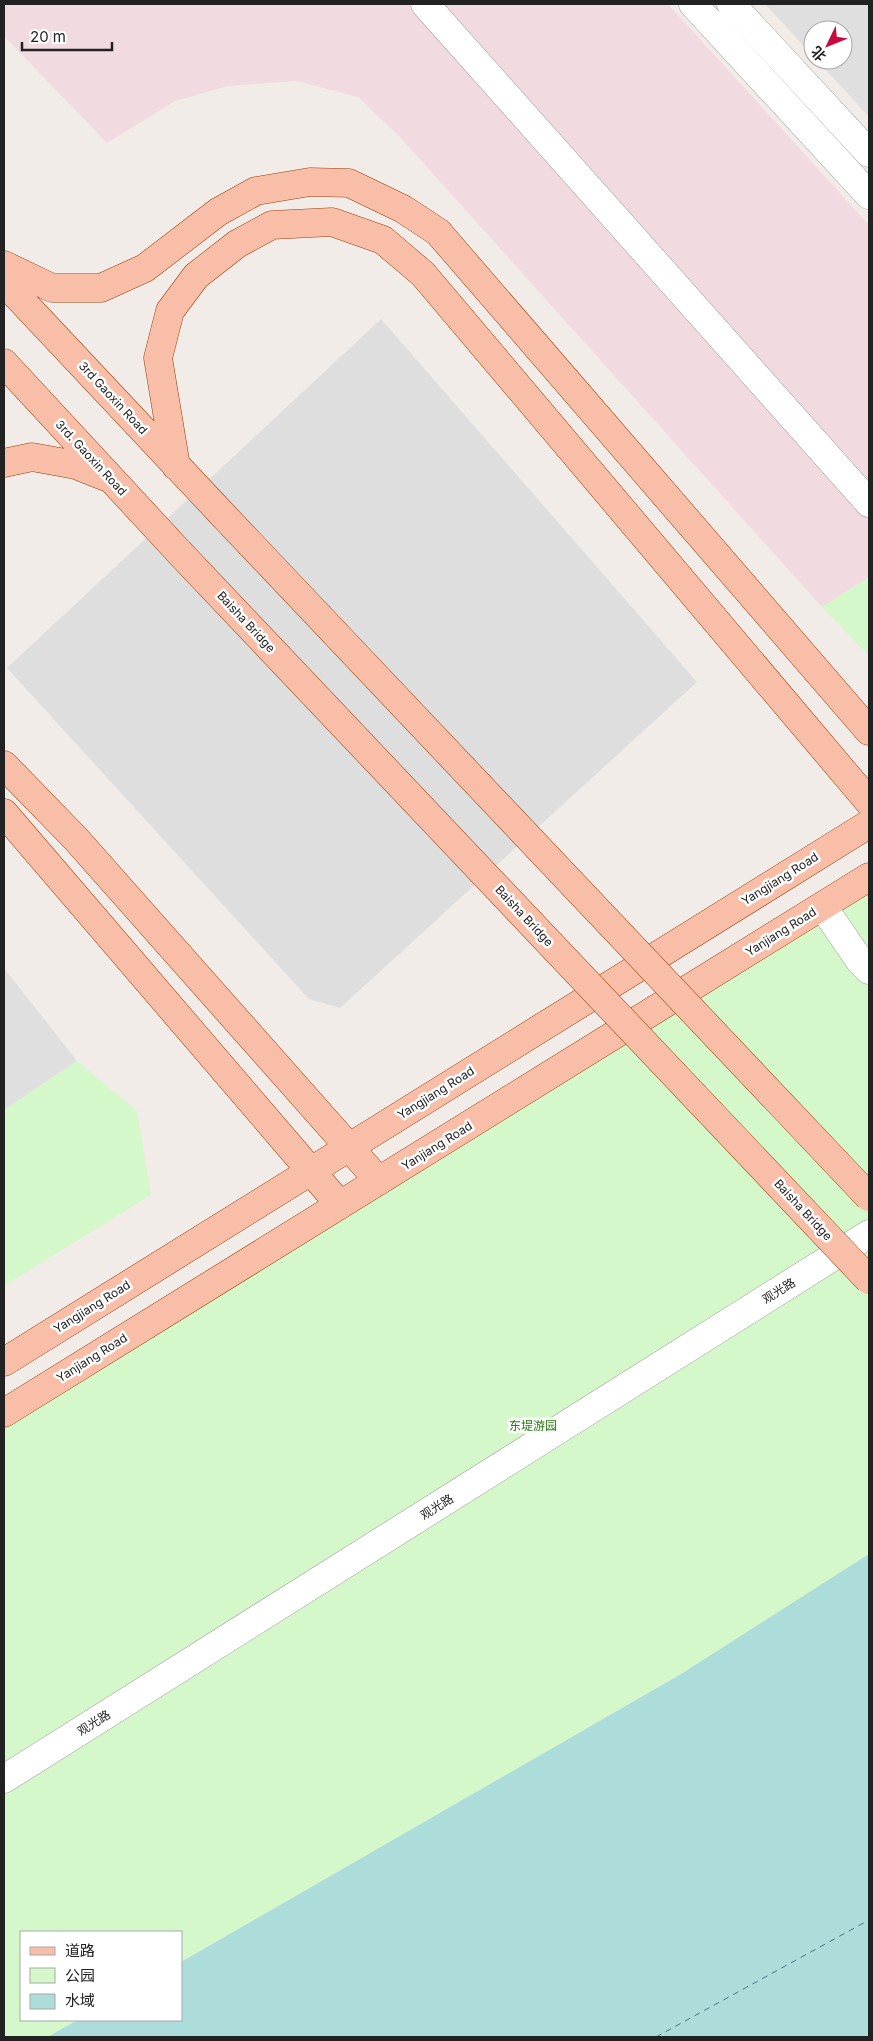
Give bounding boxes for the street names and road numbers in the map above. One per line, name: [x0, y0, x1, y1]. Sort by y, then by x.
street label: 3rd Gaoxin Road: [76, 358, 151, 437]
street label: 3rd. Gaoxin Road: [53, 417, 130, 498]
street label: Baisha Bridge: [214, 588, 279, 655]
street label: Yangjiang Road: [739, 849, 821, 908]
street label: Baisha Bridge: [492, 882, 557, 949]
street label: Yanjiang Road: [743, 904, 819, 959]
street label: Yangjiang Road: [395, 1063, 477, 1122]
street label: Yanjiang Road: [399, 1118, 475, 1173]
street label: Baisha Bridge: [771, 1176, 836, 1243]
street label: 观光路: [759, 1275, 798, 1306]
street label: Yangjiang Road: [51, 1277, 133, 1336]
street label: Yanjiang Road: [54, 1330, 130, 1385]
street label: 观光路: [417, 1491, 456, 1522]
street label: 观光路: [74, 1707, 113, 1738]

